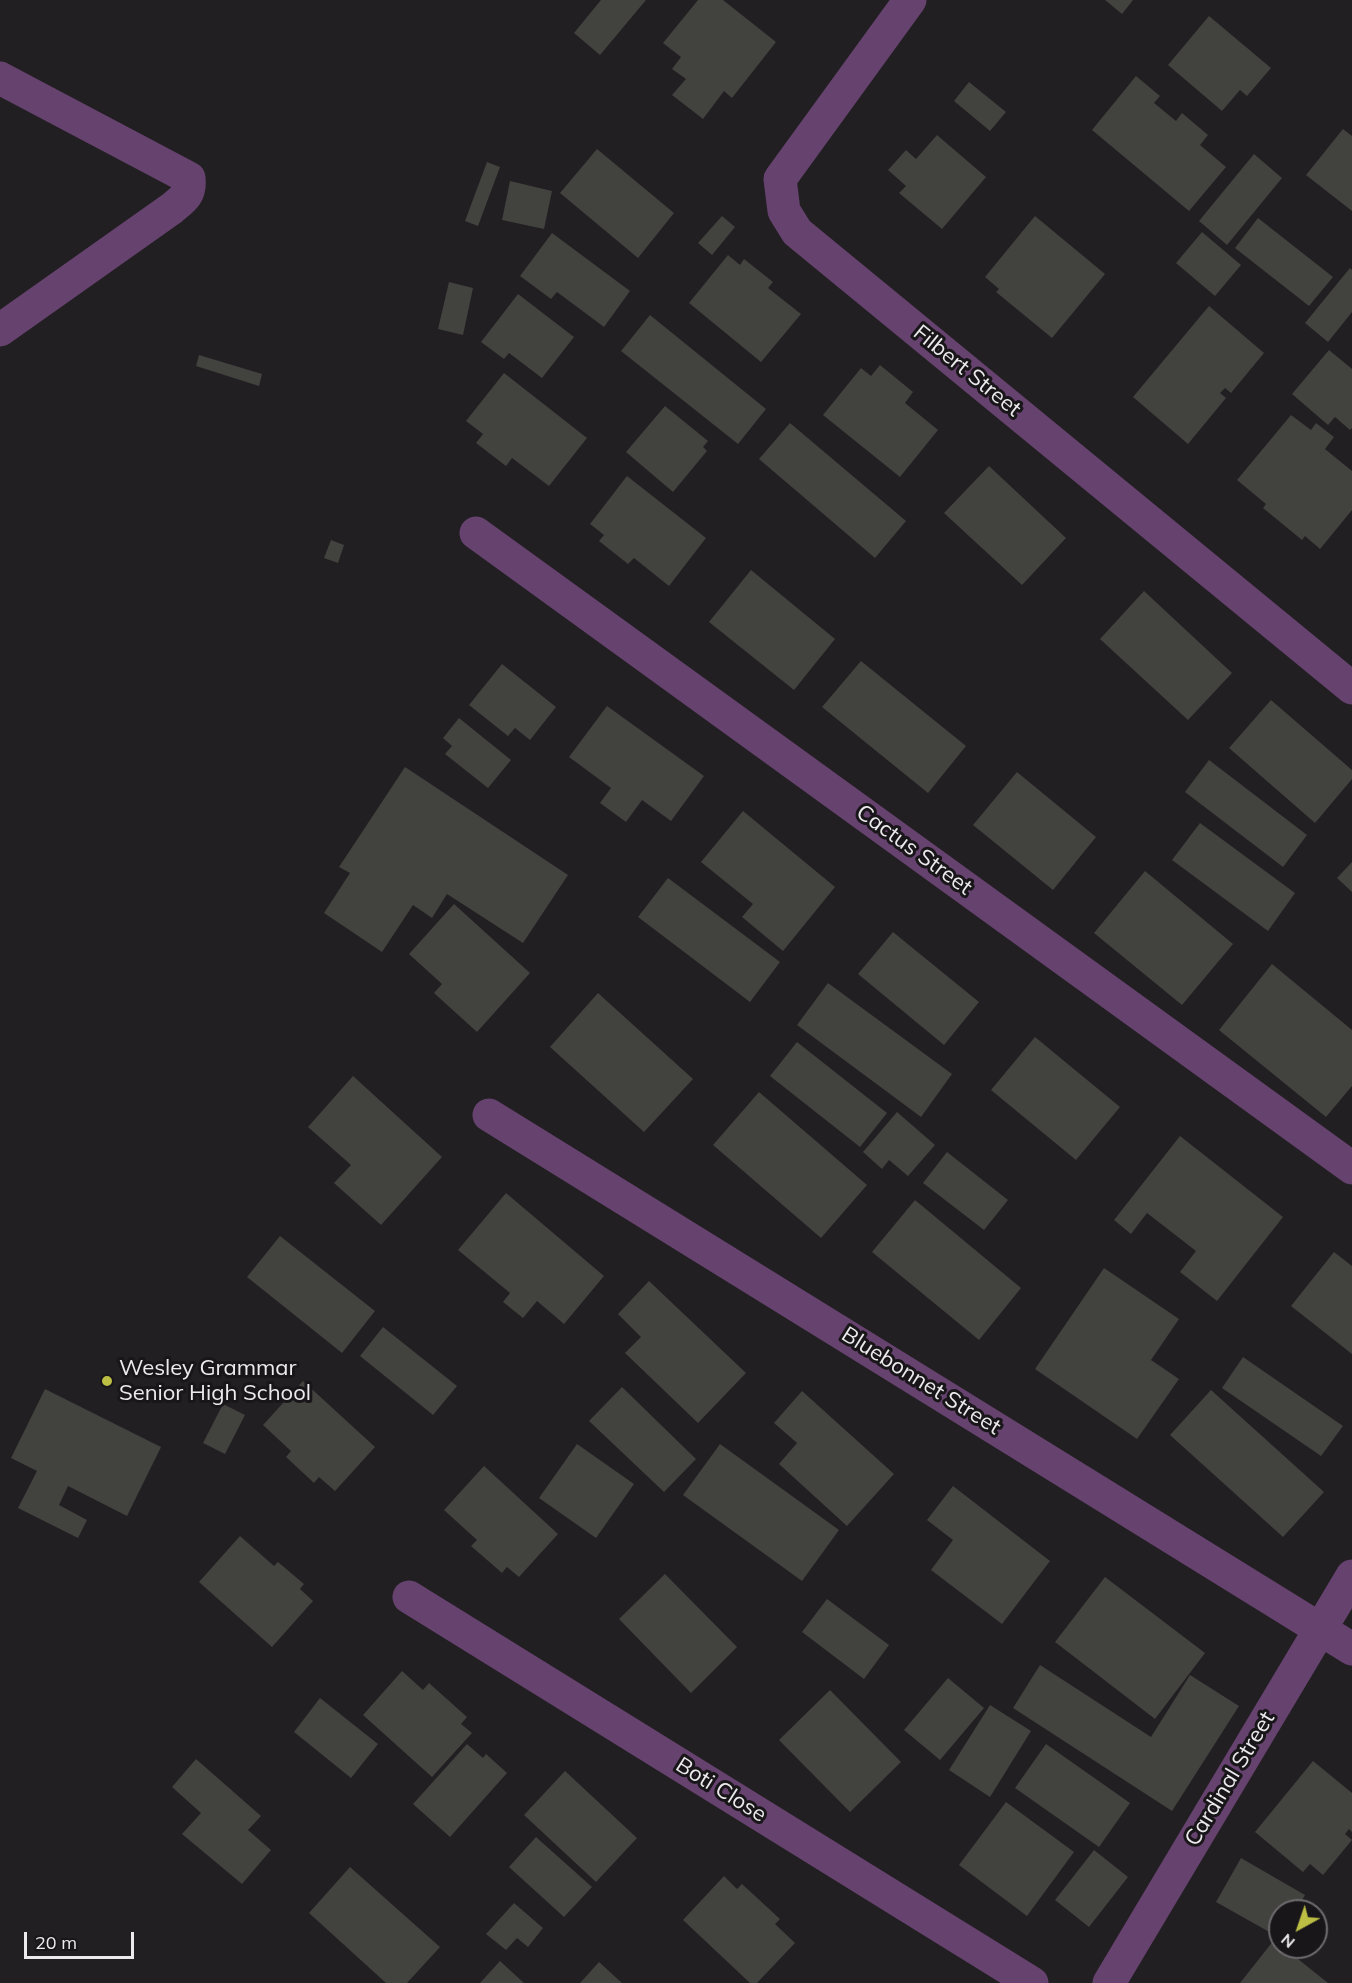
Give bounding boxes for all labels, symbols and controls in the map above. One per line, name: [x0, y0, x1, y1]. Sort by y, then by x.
street label: Filbert Street: [908, 320, 1026, 422]
street label: Cactus Street: [851, 799, 977, 901]
street label: Bluebonnet Street: [837, 1321, 1005, 1441]
place label: Wesley Grammar Senior High School: [119, 1355, 311, 1406]
marker: Wesley Grammar Senior High School: [100, 1374, 114, 1388]
street label: Cardinal Street: [1180, 1707, 1280, 1851]
street label: Boti Close: [671, 1752, 771, 1828]
north arrow: [1268, 1899, 1328, 1959]
scale bar: [27, 1920, 136, 1958]
text: N: [1277, 1930, 1299, 1953]
text: 20 m: [35, 1931, 77, 1954]

